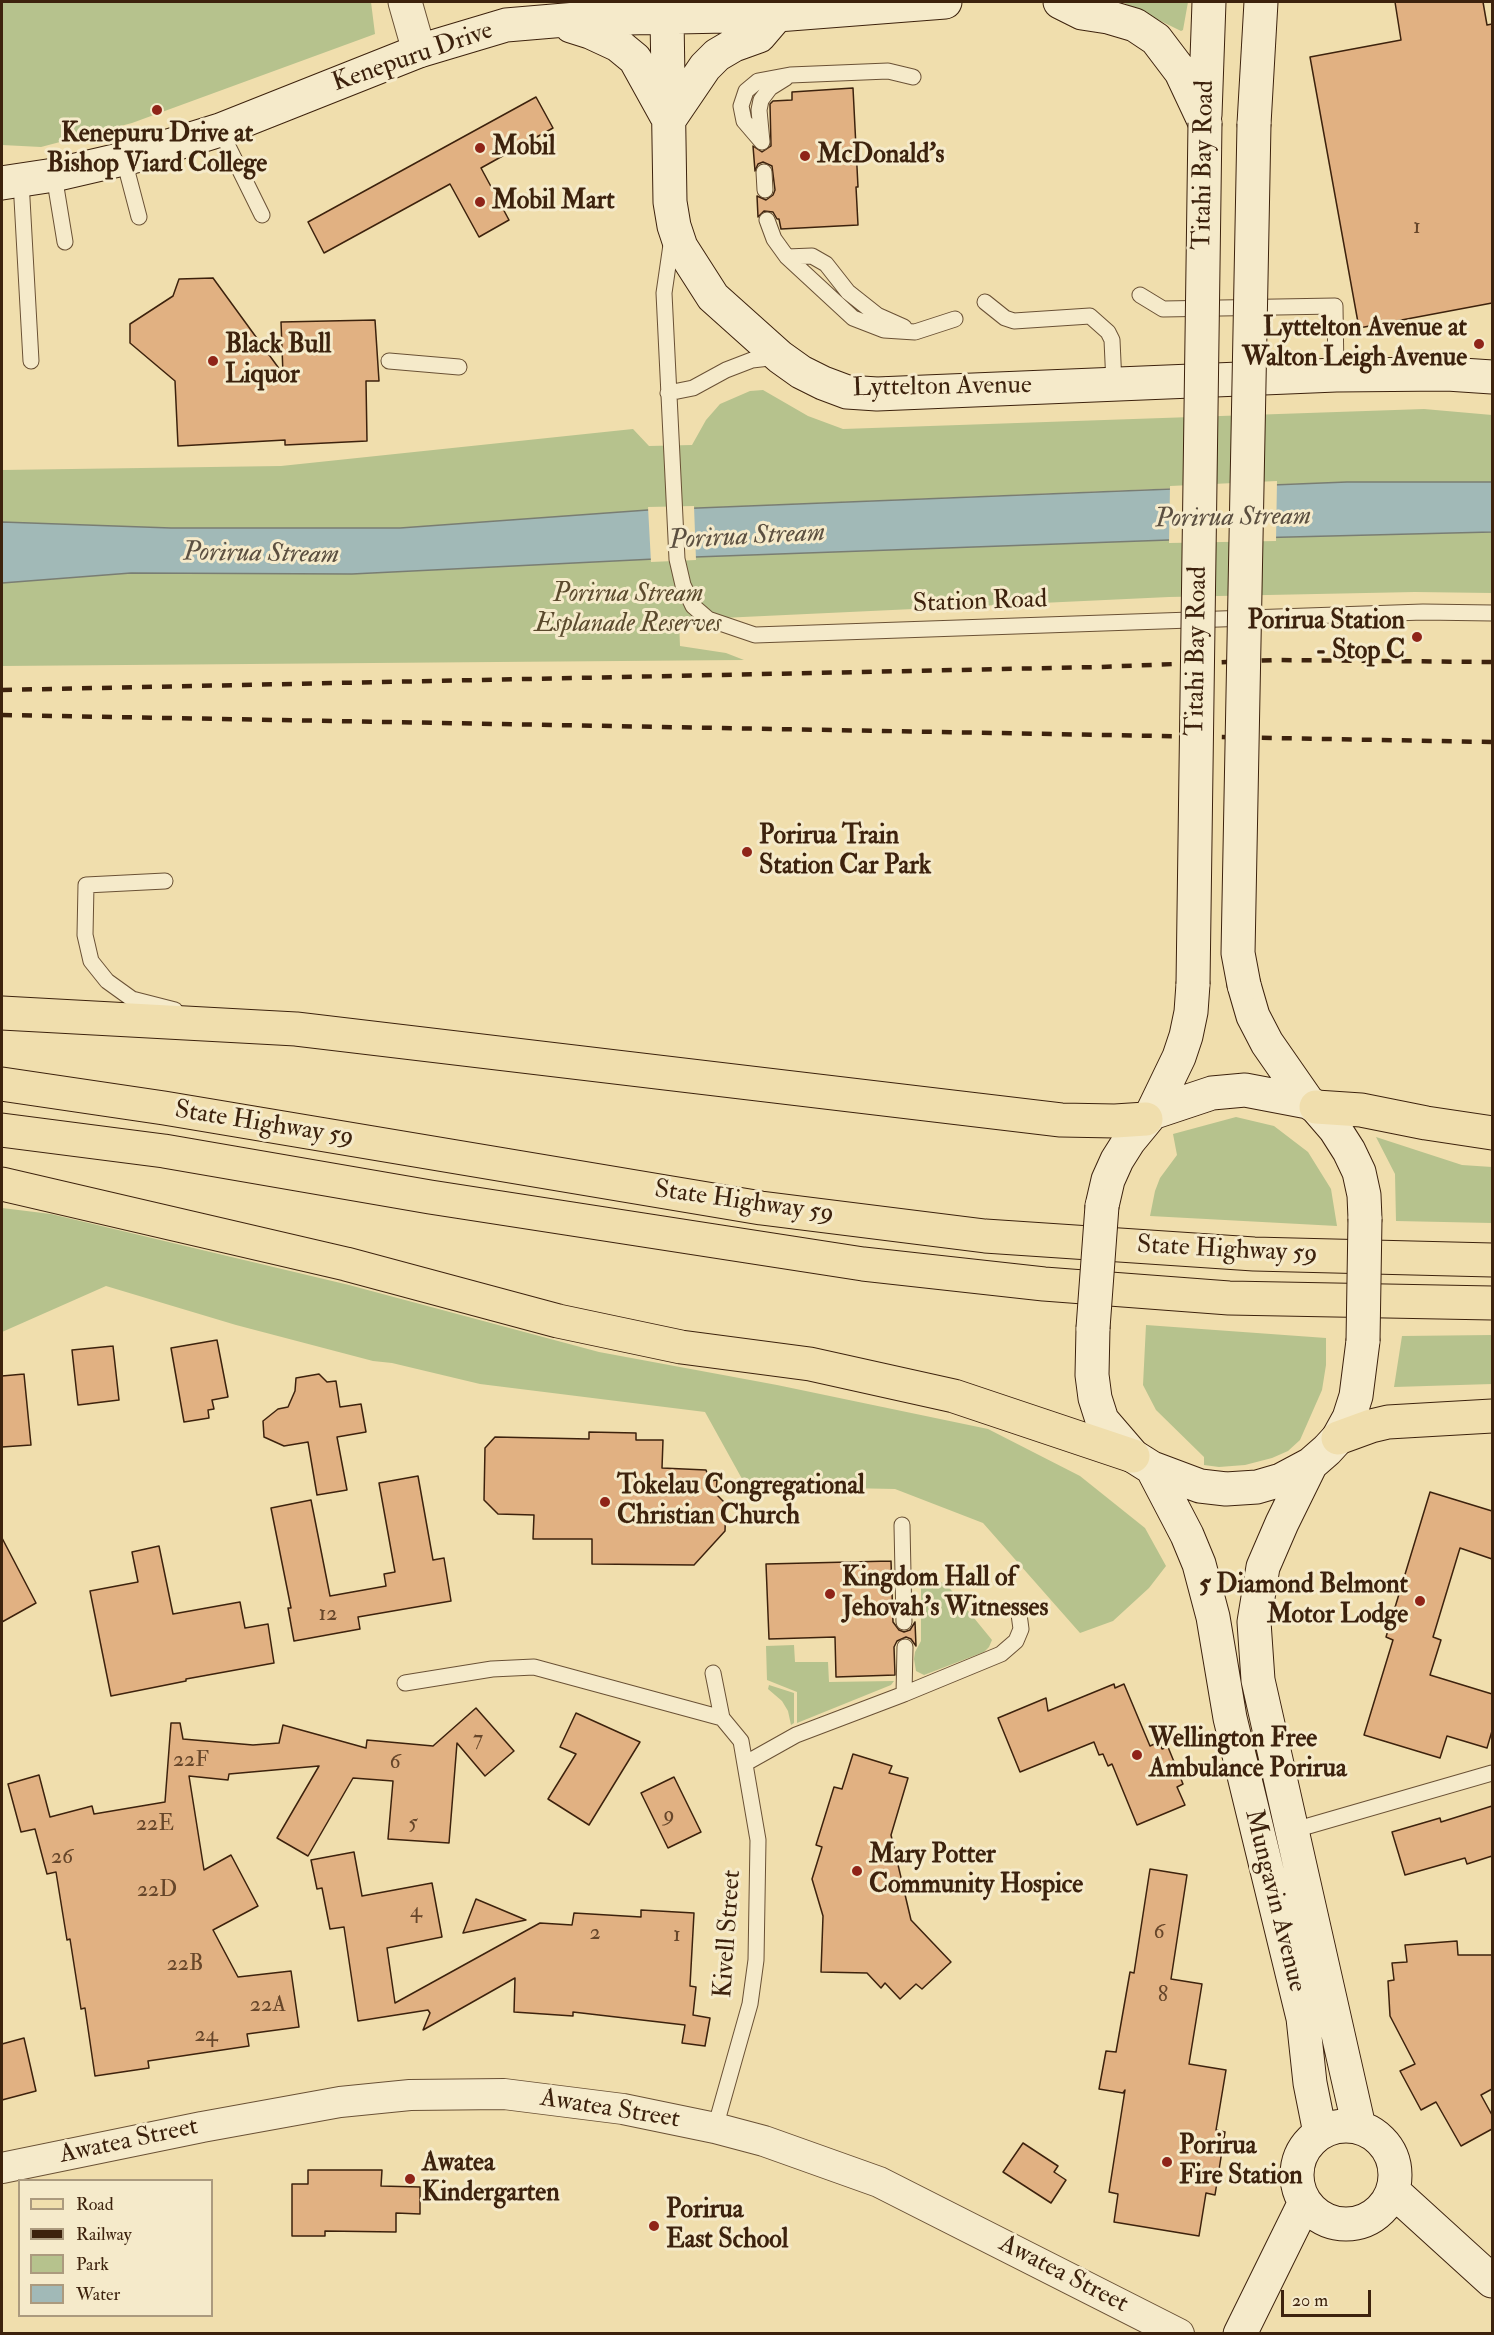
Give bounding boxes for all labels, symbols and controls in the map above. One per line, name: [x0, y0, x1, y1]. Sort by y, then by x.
street label: Kenepuru Drive: [329, 16, 497, 100]
street label: Titahi Bay Road: [1188, 80, 1222, 250]
marker: Kenepuru Drive at Bishop Viard College: [150, 103, 164, 117]
place label: Kenepuru Drive at Bishop Viard College: [47, 119, 267, 180]
place label: Mobil: [492, 132, 555, 164]
place label: McDonald's: [817, 140, 944, 172]
marker: Mobil: [473, 141, 487, 155]
marker: McDonald's: [798, 149, 812, 163]
place label: Mobil Mart: [492, 186, 615, 218]
marker: Mobil Mart: [473, 195, 487, 209]
house number: 1: [1413, 215, 1421, 241]
place label: Lyttelton Avenue at Walton Leigh Avenue: [1242, 313, 1467, 374]
place label: Black Bull Liquor: [225, 330, 332, 392]
marker: Lyttelton Avenue at Walton Leigh Avenue: [1472, 337, 1486, 351]
marker: Black Bull Liquor: [206, 354, 220, 368]
street label: Lyttelton Avenue: [852, 371, 1032, 405]
water label: Porirua Stream: [1155, 501, 1311, 537]
water label: Porirua Stream: [668, 518, 826, 558]
water label: Porirua Stream: [183, 537, 339, 573]
street label: Titahi Bay Road: [1181, 566, 1215, 736]
park label: Porirua Stream Esplanade Reserves: [535, 579, 721, 640]
street label: Station Road: [912, 585, 1048, 621]
place label: Porirua Station - Stop C: [1247, 606, 1405, 668]
marker: Porirua Station - Stop C: [1410, 630, 1424, 644]
place label: Porirua Train Station Car Park: [759, 821, 931, 882]
marker: Porirua Train Station Car Park: [740, 845, 754, 859]
street label: State Highway 59: [172, 1095, 356, 1155]
street label: State Highway 59: [652, 1175, 836, 1231]
street label: State Highway 59: [1136, 1231, 1318, 1271]
place label: Tokelau Congregational Christian Church: [617, 1471, 865, 1532]
marker: Tokelau Congregational Christian Church: [598, 1495, 612, 1509]
place label: Kingdom Hall of Jehovah's Witnesses: [842, 1563, 1048, 1624]
place label: 5 Diamond Belmont Motor Lodge: [1199, 1570, 1408, 1631]
marker: Kingdom Hall of Jehovah's Witnesses: [823, 1587, 837, 1601]
marker: 5 Diamond Belmont Motor Lodge: [1413, 1594, 1427, 1608]
house number: 12: [318, 1602, 338, 1628]
place label: Wellington Free Ambulance Porirua: [1149, 1724, 1347, 1786]
house number: 7: [473, 1727, 483, 1753]
house number: 22F: [173, 1748, 209, 1774]
marker: Wellington Free Ambulance Porirua: [1130, 1748, 1144, 1762]
house number: 6: [389, 1750, 401, 1776]
house number: 9: [663, 1803, 675, 1829]
street label: Mungavin Avenue: [1236, 1807, 1312, 1995]
house number: 5: [408, 1811, 418, 1837]
house number: 22E: [136, 1812, 174, 1838]
place label: Mary Potter Community Hospice: [869, 1840, 1083, 1901]
house number: 26: [51, 1845, 73, 1871]
marker: Mary Potter Community Hospice: [850, 1864, 864, 1878]
street label: Kivell Street: [709, 1869, 749, 1999]
house number: 22D: [137, 1878, 177, 1904]
house number: 4: [410, 1899, 422, 1925]
house number: 6: [1153, 1920, 1165, 1946]
house number: 2: [589, 1921, 601, 1947]
house number: 1: [673, 1923, 681, 1949]
house number: 22B: [167, 1952, 203, 1978]
house number: 8: [1158, 1983, 1168, 2009]
house number: 22A: [250, 1993, 286, 2019]
house number: 24: [194, 2023, 218, 2049]
street label: Awatea Street: [538, 2084, 682, 2136]
street label: Awatea Street: [57, 2112, 201, 2172]
place label: Porirua Fire Station: [1179, 2131, 1303, 2192]
place label: Awatea Kindergarten: [422, 2148, 560, 2210]
marker: Porirua Fire Station: [1160, 2155, 1174, 2169]
marker: Awatea Kindergarten: [403, 2172, 417, 2186]
legend: [18, 2179, 213, 2317]
text: Road: [76, 2193, 114, 2216]
place label: Porirua East School: [666, 2195, 788, 2256]
marker: Porirua East School: [647, 2219, 661, 2233]
text: Railway: [76, 2223, 132, 2246]
street label: Awatea Street: [993, 2229, 1133, 2321]
text: Park: [76, 2253, 109, 2276]
scale bar: [1284, 2278, 1374, 2316]
text: Water: [76, 2283, 120, 2306]
text: 20 m: [1292, 2289, 1328, 2312]

